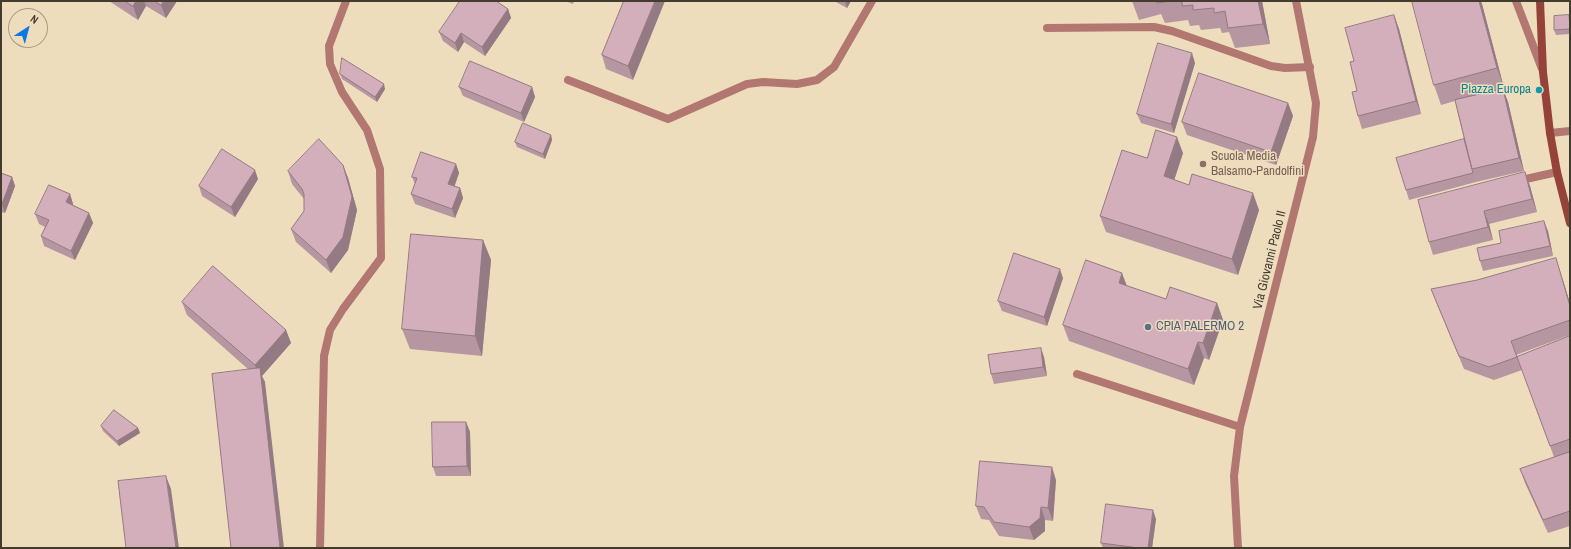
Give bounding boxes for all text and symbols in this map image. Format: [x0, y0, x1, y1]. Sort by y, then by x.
north arrow [8, 8, 48, 48]
text: N [28, 12, 41, 27]
place label: Piazza Europa [1461, 82, 1531, 98]
marker: Piazza Europa [1534, 85, 1544, 95]
place label: Scuola Media Balsamo-Pandolfini [1211, 149, 1304, 180]
marker: Scuola Media Balsamo-Pandolfini [1198, 159, 1208, 169]
street label: Via Giovanni Paolo II [1250, 209, 1290, 311]
place label: CPIA PALERMO 2 [1156, 319, 1244, 335]
marker: CPIA PALERMO 2 [1143, 322, 1153, 332]

